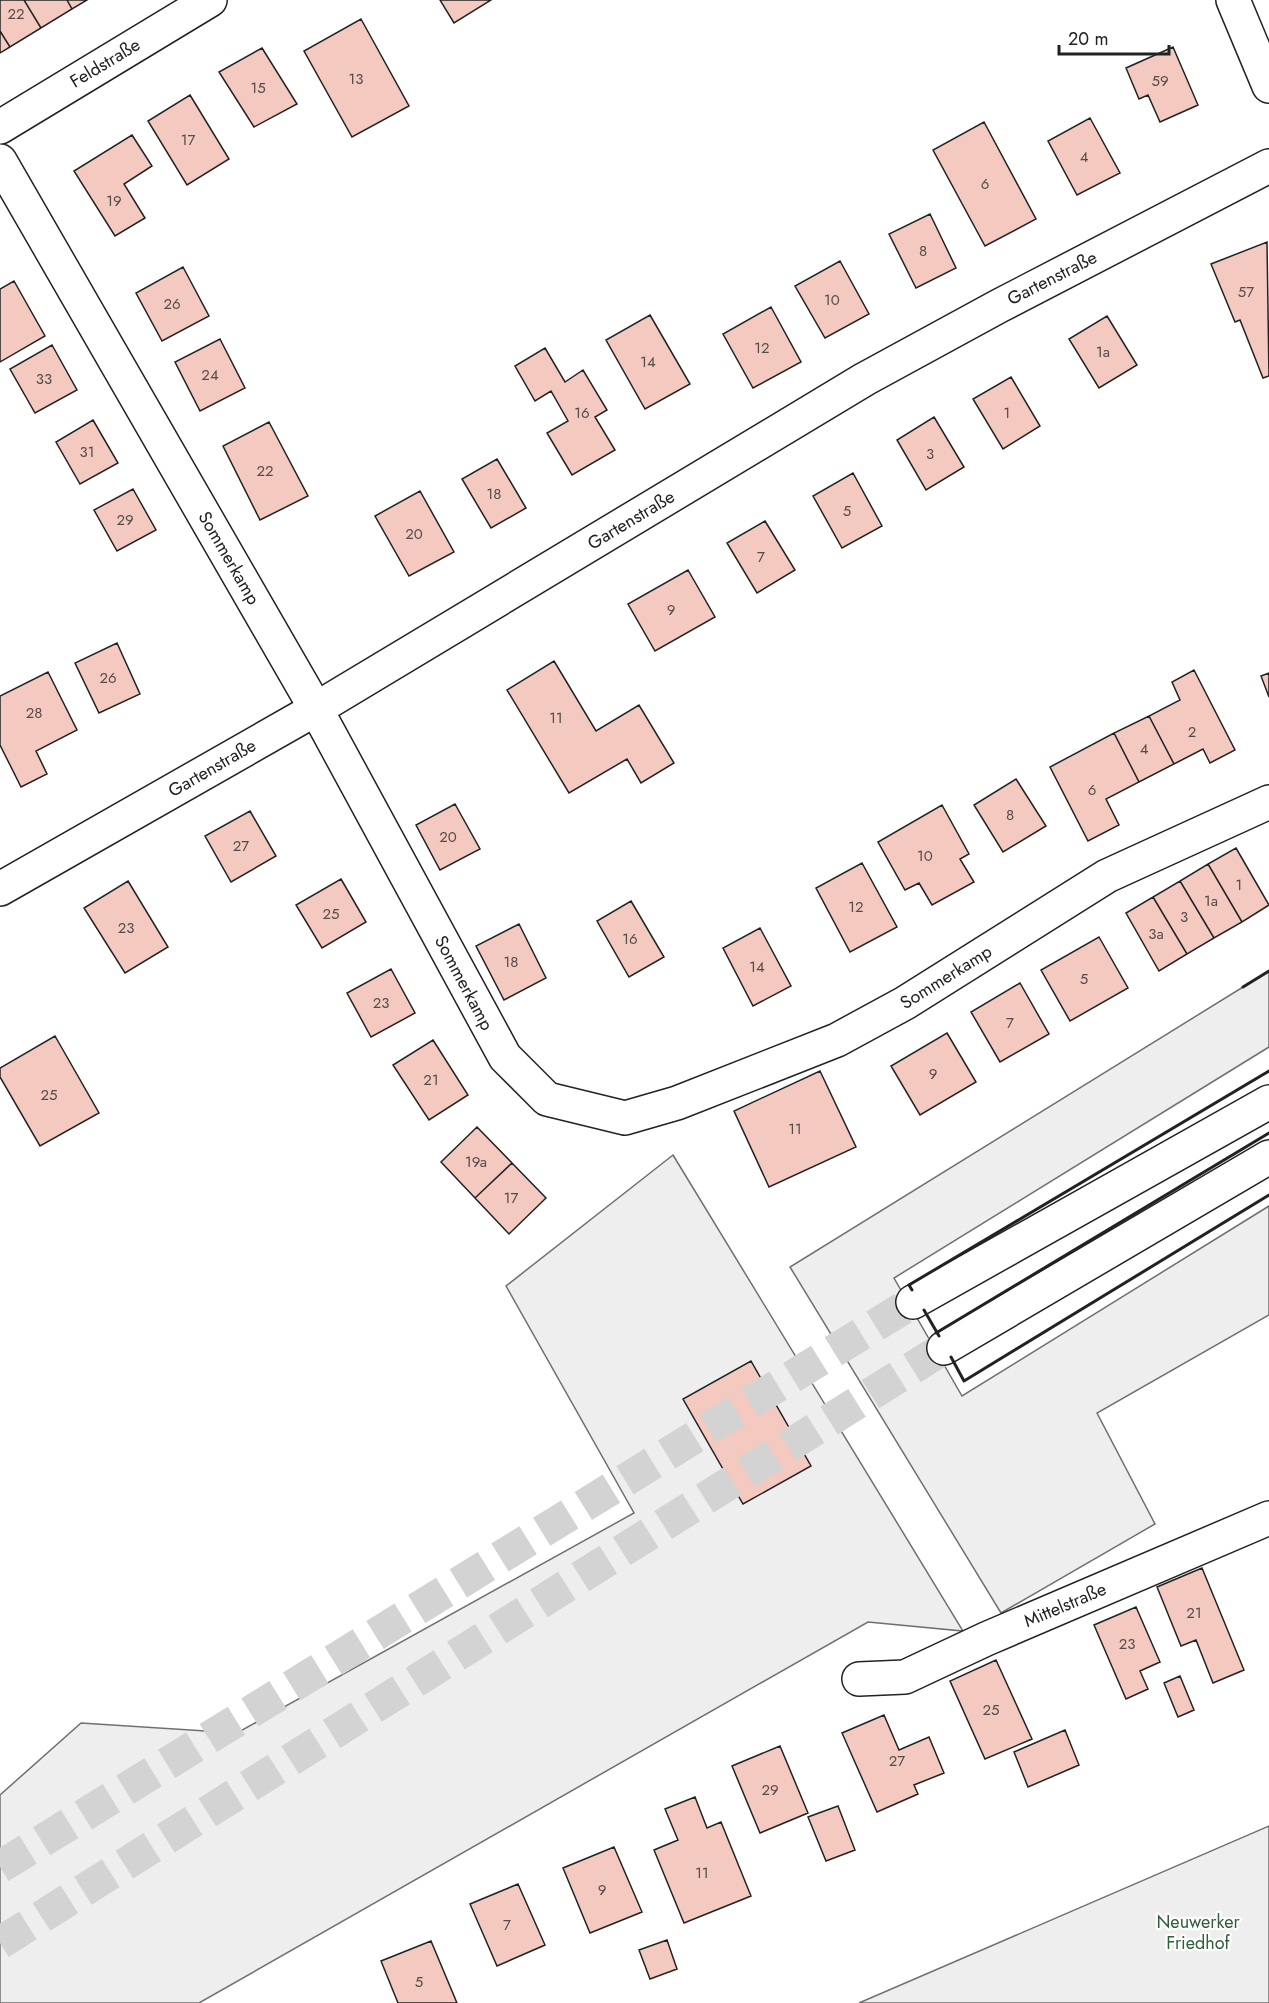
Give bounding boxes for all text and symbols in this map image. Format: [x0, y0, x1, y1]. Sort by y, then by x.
house number: 22 [7, 3, 25, 25]
scale bar [1059, 18, 1168, 56]
text: 20 m [1068, 26, 1108, 52]
street label: Feldstraße [65, 32, 145, 94]
house number: 13 [349, 68, 363, 90]
house number: 59 [1151, 70, 1169, 92]
house number: 15 [250, 77, 266, 99]
house number: 17 [181, 129, 195, 151]
house number: 4 [1080, 146, 1089, 168]
house number: 6 [981, 173, 989, 195]
house number: 19 [106, 190, 122, 212]
house number: 8 [919, 240, 927, 262]
street label: Gartenstraße [1003, 244, 1101, 312]
house number: 57 [1238, 281, 1254, 303]
house number: 10 [824, 289, 840, 311]
house number: 26 [163, 293, 181, 315]
house number: 12 [754, 337, 770, 359]
house number: 1a [1096, 341, 1110, 363]
house number: 14 [640, 351, 656, 373]
house number: 24 [201, 364, 219, 386]
house number: 33 [36, 368, 52, 390]
house number: 16 [574, 402, 590, 424]
house number: 1 [1004, 402, 1010, 424]
house number: 31 [80, 441, 94, 463]
house number: 3 [926, 443, 934, 465]
house number: 22 [256, 460, 274, 482]
house number: 18 [487, 483, 501, 505]
street label: Gartenstraße [582, 484, 680, 556]
house number: 5 [843, 500, 851, 522]
street label: Sommerkamp [192, 506, 266, 610]
house number: 29 [116, 509, 134, 531]
house number: 20 [405, 523, 423, 545]
house number: 7 [757, 546, 765, 568]
house number: 9 [667, 599, 675, 621]
house number: 26 [99, 667, 117, 689]
house number: 28 [26, 702, 42, 724]
house number: 11 [549, 707, 563, 729]
house number: 2 [1188, 721, 1196, 743]
street label: Gartenstraße [163, 732, 261, 804]
house number: 4 [1140, 738, 1149, 760]
house number: 6 [1088, 779, 1096, 801]
house number: 8 [1006, 804, 1014, 826]
house number: 20 [439, 826, 457, 848]
house number: 27 [233, 835, 249, 857]
house number: 10 [917, 845, 933, 867]
house number: 1 [1236, 874, 1242, 896]
house number: 1a [1204, 890, 1218, 912]
house number: 12 [848, 896, 864, 918]
house number: 25 [323, 903, 340, 925]
house number: 3 [1180, 906, 1188, 928]
house number: 23 [118, 917, 134, 939]
house number: 3a [1148, 923, 1164, 945]
house number: 16 [622, 928, 638, 950]
street label: Sommerkamp [428, 931, 500, 1035]
street label: Sommerkamp [895, 938, 997, 1016]
house number: 18 [504, 951, 518, 973]
house number: 14 [749, 956, 765, 978]
house number: 5 [1080, 968, 1088, 990]
house number: 23 [373, 992, 389, 1014]
house number: 7 [1006, 1012, 1014, 1034]
house number: 9 [929, 1063, 937, 1085]
house number: 21 [423, 1069, 439, 1091]
house number: 25 [41, 1084, 58, 1106]
house number: 11 [788, 1118, 802, 1140]
house number: 19a [465, 1151, 487, 1173]
house number: 17 [504, 1187, 518, 1209]
street label: Mittelstraße [1020, 1576, 1110, 1634]
house number: 21 [1186, 1602, 1202, 1624]
house number: 23 [1119, 1633, 1135, 1655]
house number: 25 [983, 1699, 1000, 1721]
house number: 27 [889, 1750, 905, 1772]
house number: 29 [761, 1779, 779, 1801]
house number: 11 [695, 1862, 709, 1884]
house number: 9 [598, 1879, 606, 1901]
park label: Neuwerker Friedhof [1156, 1909, 1240, 1956]
house number: 7 [503, 1914, 511, 1936]
house number: 5 [415, 1971, 423, 1993]

